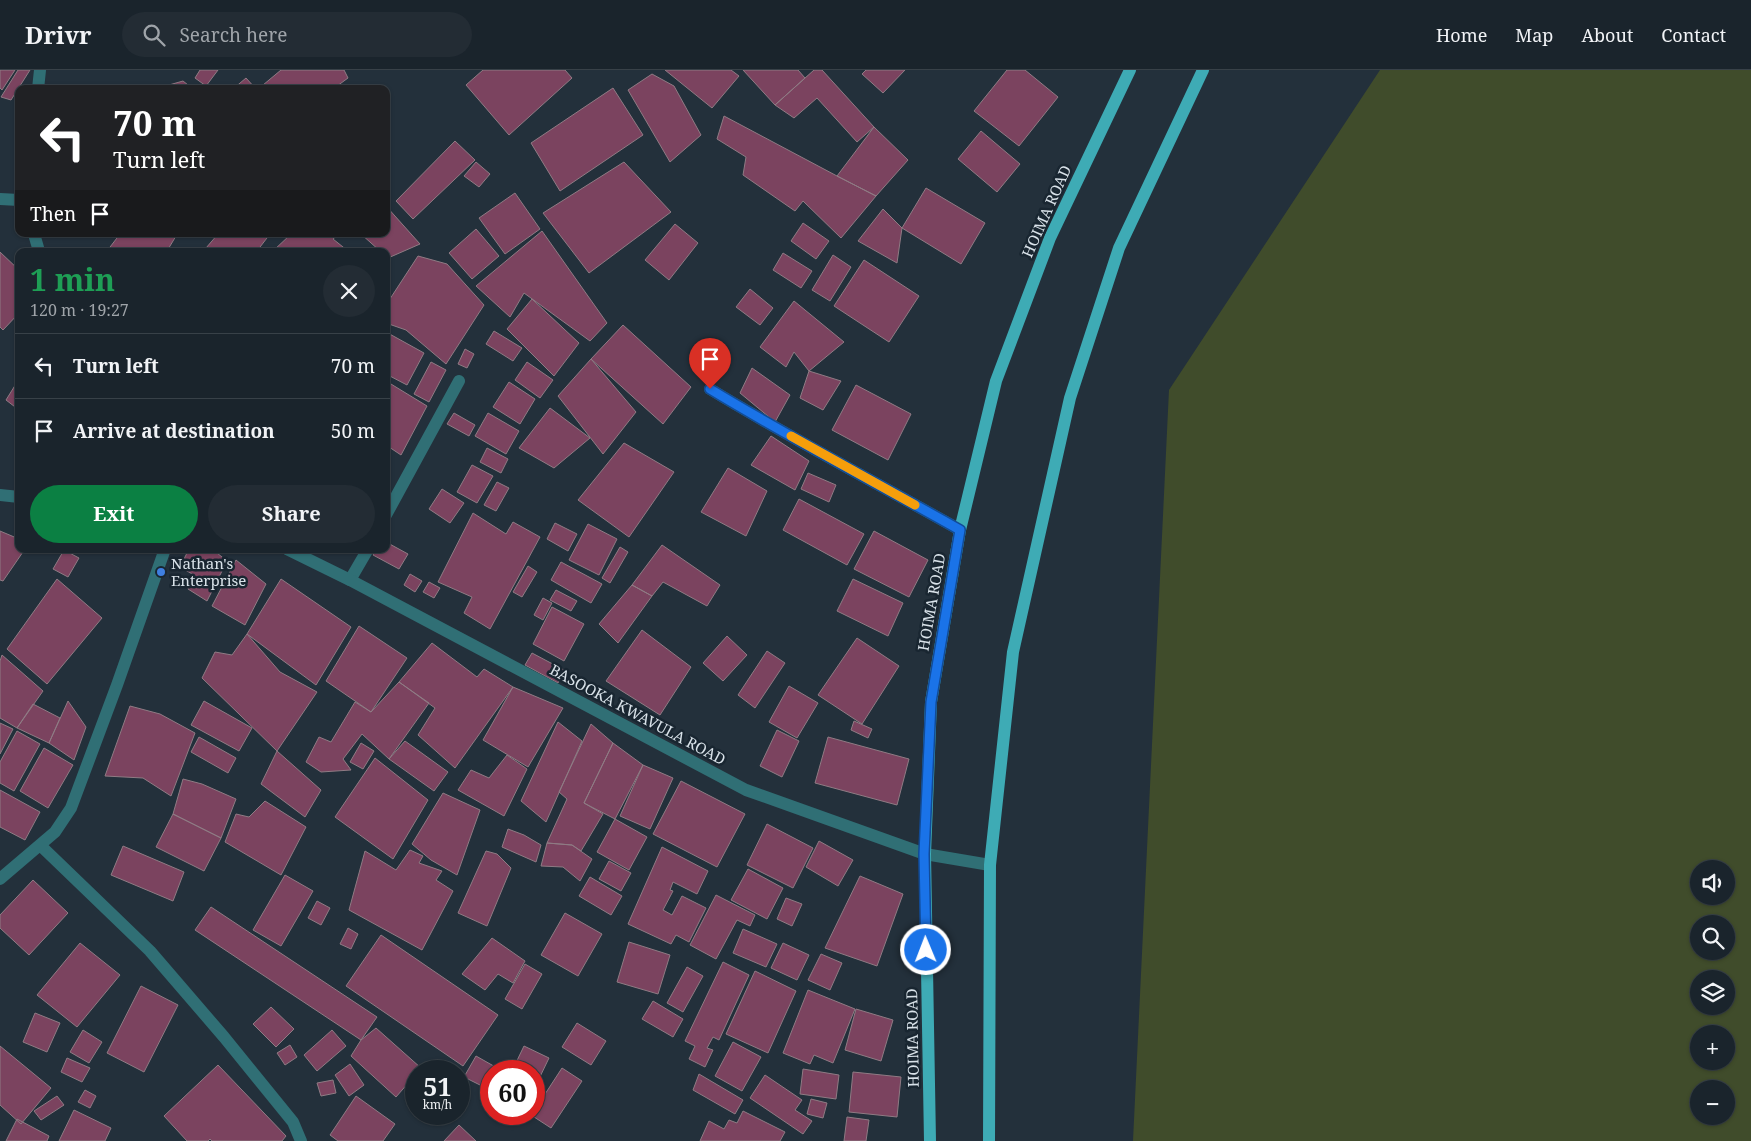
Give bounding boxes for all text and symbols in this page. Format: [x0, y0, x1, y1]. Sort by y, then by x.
search box [122, 12, 472, 57]
text: Drivr [25, 18, 92, 51]
icon: search [140, 21, 168, 49]
text: Search here [180, 22, 287, 48]
text: Home [1436, 23, 1487, 47]
text: Map [1515, 23, 1553, 47]
text: About [1581, 23, 1633, 47]
text: Contact [1661, 23, 1726, 47]
text: 70 m [113, 99, 196, 146]
icon: left [30, 105, 95, 170]
text: Turn left [113, 144, 205, 174]
street label: HOIMA ROAD [1017, 162, 1075, 260]
icon: arrive [86, 200, 114, 228]
text: Then [30, 201, 76, 227]
text: 1 min [30, 259, 115, 300]
button: close [323, 265, 375, 317]
text: 120 m · 19:27 [30, 299, 129, 321]
pin [689, 338, 731, 389]
icon: arrive [696, 345, 724, 373]
icon: left [30, 352, 58, 380]
text: Turn left [73, 353, 159, 379]
text: 70 m [331, 353, 375, 379]
icon: arrive [30, 417, 58, 445]
text: Arrive at destination [73, 418, 275, 444]
text: 50 m [331, 418, 375, 444]
button: Exit [30, 485, 198, 543]
button: Share [208, 485, 375, 543]
street label: HOIMA ROAD [913, 551, 949, 652]
place label: Nathan's Enterprise [171, 553, 246, 590]
marker: Nathan's Enterprise [155, 566, 167, 578]
street label: BASOOKA KWAVULA ROAD [547, 659, 730, 769]
map controls [1690, 860, 1735, 1125]
button: sound [1690, 860, 1735, 905]
button: search [1690, 915, 1735, 960]
position arrow [899, 923, 951, 975]
button: layers [1690, 970, 1735, 1015]
street label: HOIMA ROAD [901, 988, 923, 1088]
button: + [1690, 1025, 1735, 1070]
speed limit sign: 60 [480, 1060, 545, 1125]
text: 51 [423, 1069, 452, 1103]
button: − [1690, 1080, 1735, 1125]
text: km/h [423, 1096, 452, 1113]

